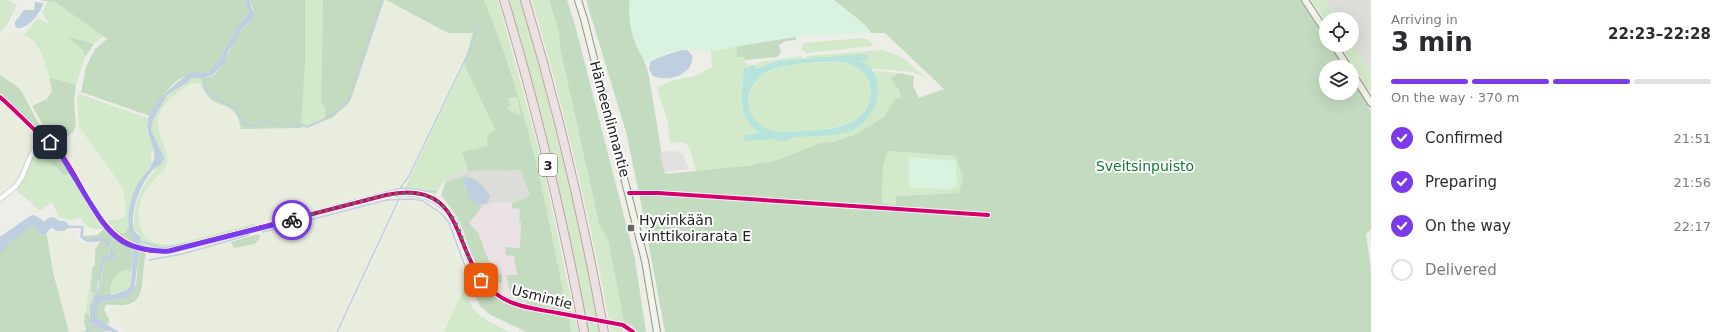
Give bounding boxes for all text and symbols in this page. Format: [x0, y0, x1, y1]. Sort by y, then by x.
map controls [1319, 12, 1359, 100]
button: locate [1319, 12, 1359, 52]
text: Arriving in [1391, 12, 1458, 27]
text: 22:23–22:28 [1608, 25, 1711, 43]
text: 3 min [1391, 27, 1473, 57]
street label: Hämeenlinnantie [587, 59, 633, 179]
button: layers [1319, 60, 1359, 100]
text: On the way · 370 m [1391, 90, 1519, 105]
pin [33, 125, 67, 159]
icon: check [1391, 127, 1413, 149]
text: Confirmed [1425, 129, 1503, 147]
icon: home [39, 131, 61, 153]
text: 21:51 [1674, 131, 1711, 146]
road number: 3 [539, 154, 557, 176]
park label: Sveitsinpuisto [1096, 158, 1194, 174]
icon: check [1391, 171, 1413, 193]
text: Preparing [1425, 173, 1497, 191]
text: 21:56 [1674, 175, 1711, 190]
courier [272, 200, 312, 240]
icon: bike [281, 209, 303, 231]
place label: Hyvinkään vinttikoirarata E [639, 212, 751, 244]
icon: check [1391, 215, 1413, 237]
text: On the way [1425, 217, 1511, 235]
text: 22:17 [1674, 219, 1711, 234]
marker: Hyvinkään vinttikoirarata E [626, 223, 636, 233]
text: Delivered [1425, 261, 1497, 279]
pin [464, 263, 498, 297]
icon: bag [470, 269, 492, 291]
street label: Usmintie [510, 282, 574, 312]

